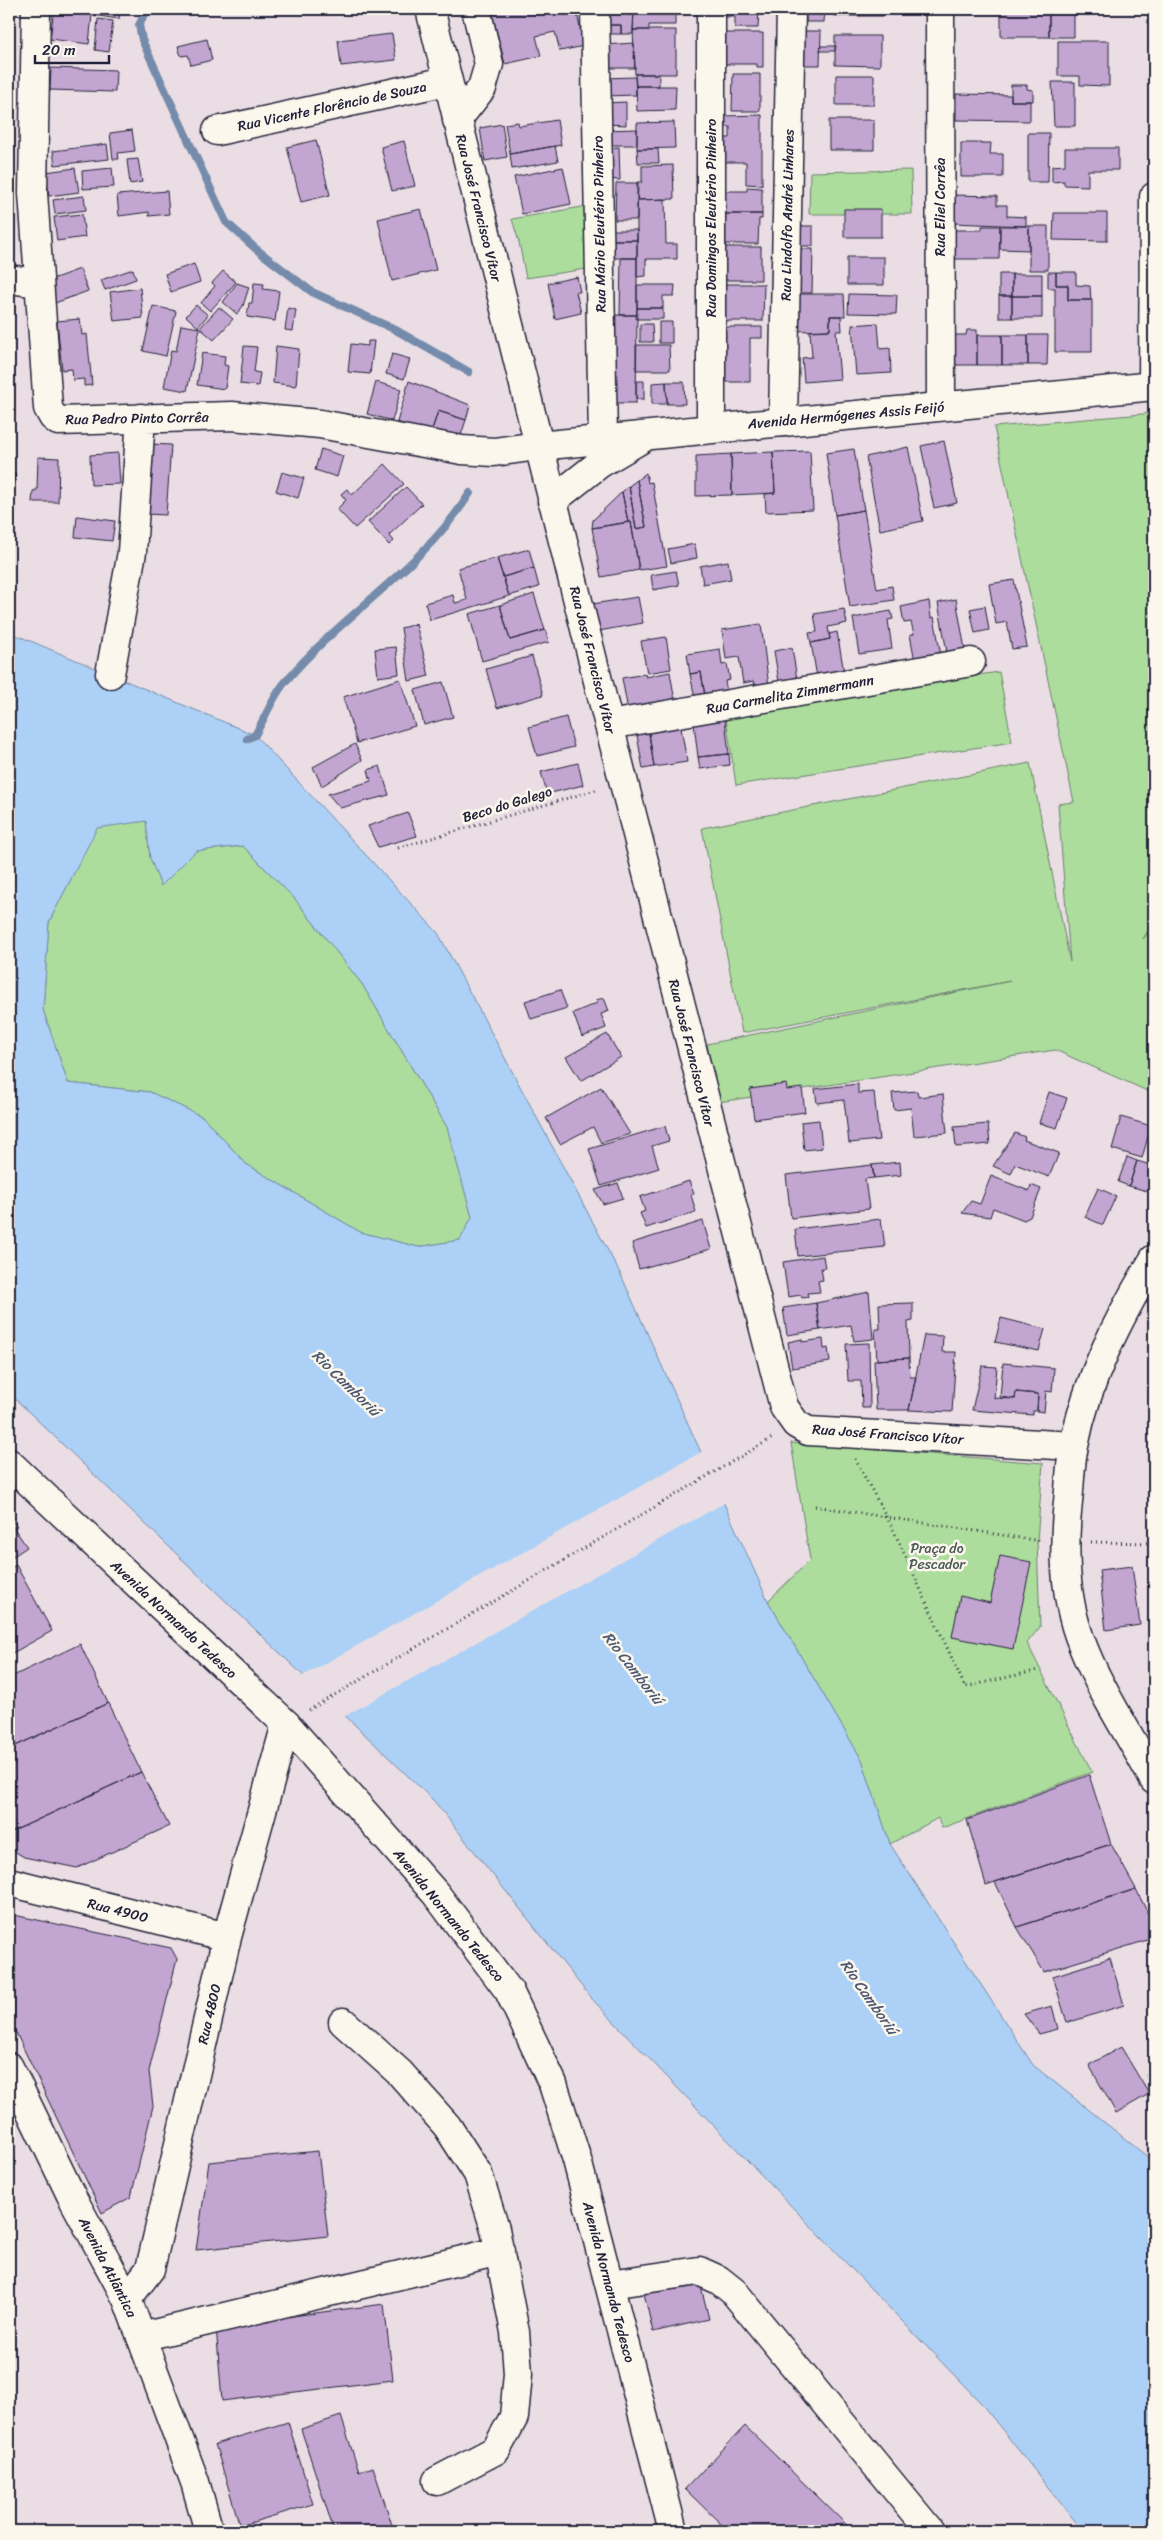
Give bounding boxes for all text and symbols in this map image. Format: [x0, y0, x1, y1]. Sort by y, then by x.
scale bar [35, 32, 109, 64]
text: 20 m [42, 37, 76, 63]
street label: Rua Vicente Florêncio de Souza [235, 74, 429, 139]
street label: Rua Domingos Eleutério Pinheiro [699, 119, 724, 317]
street label: Rua Lindolfo André Linhares [774, 128, 802, 301]
street label: Rua José Francisco Vítor [448, 132, 509, 286]
street label: Rua Mário Eleutério Pinheiro [585, 135, 614, 313]
street label: Rua Eliel Corrêa [928, 158, 953, 256]
street label: Avenida Hermógenes Assis Feijó [746, 394, 946, 437]
street label: Rua Pedro Pinto Corrêa [65, 405, 210, 432]
street label: Rua José Francisco Vítor [562, 584, 623, 738]
street label: Rua Carmelita Zimmermann [704, 667, 876, 722]
street label: Beco do Galego [459, 779, 555, 830]
street label: Rua José Francisco Vítor [661, 977, 722, 1131]
water label: Rio Camboriú [306, 1343, 388, 1425]
street label: Rua José Francisco Vítor [812, 1417, 966, 1452]
park label: Praça do Pescador [909, 1536, 966, 1577]
street label: Avenida Normando Tedesco [104, 1553, 243, 1685]
water label: Rio Camboriú [596, 1626, 672, 1713]
street label: Avenida Normando Tedesco [386, 1842, 511, 1988]
street label: Rua 4900 [85, 1891, 151, 1930]
water label: Rio Camboriú [833, 1954, 906, 2043]
street label: Rua 4800 [190, 1981, 229, 2047]
street label: Avenida Normando Tedesco [575, 2198, 642, 2366]
street label: Avenida Atlântica [71, 2212, 144, 2323]

